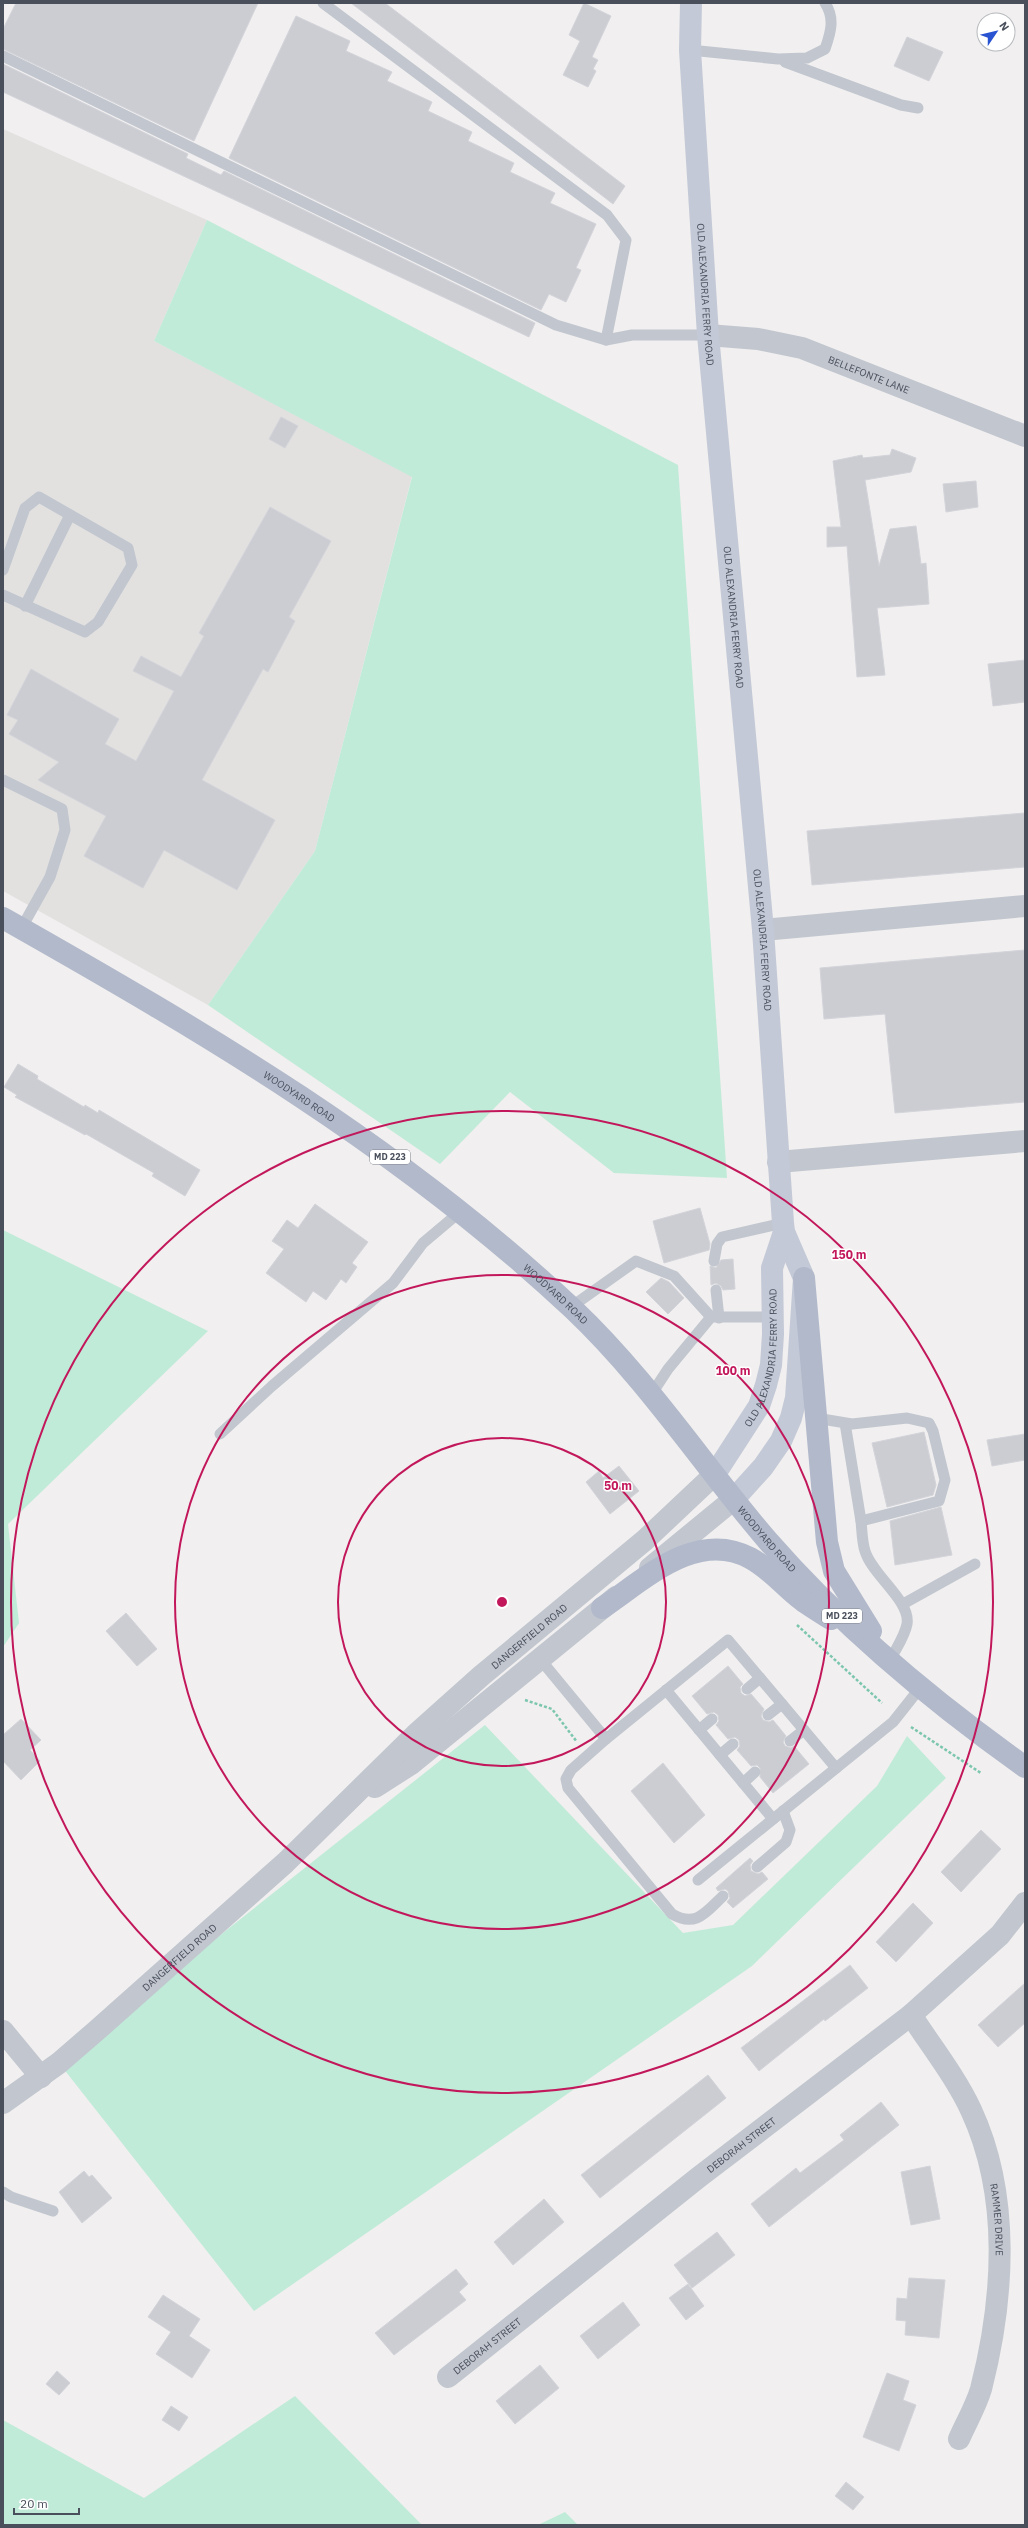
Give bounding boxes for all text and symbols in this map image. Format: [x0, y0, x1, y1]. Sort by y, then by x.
north arrow [976, 12, 1016, 52]
text: N [996, 19, 1012, 34]
street label: OLD ALEXANDRIA FERRY ROAD [694, 223, 717, 367]
street label: BELLEFONTE LANE [826, 353, 911, 397]
street label: OLD ALEXANDRIA FERRY ROAD [721, 546, 747, 689]
street label: OLD ALEXANDRIA FERRY ROAD [750, 868, 775, 1012]
street label: WOODYARD ROAD [261, 1068, 338, 1125]
road number: MD 223 [370, 1150, 410, 1164]
text: 150 m [831, 1247, 867, 1262]
street label: WOODYARD ROAD [520, 1261, 591, 1327]
street label: OLD ALEXANDRIA FERRY ROAD [741, 1288, 780, 1429]
text: 100 m [715, 1363, 751, 1378]
text: 50 m [604, 1478, 632, 1493]
street label: WOODYARD ROAD [735, 1503, 799, 1575]
centre of rings [495, 1595, 509, 1609]
street label: DANGERFIELD ROAD [489, 1601, 570, 1672]
road number: MD 223 [822, 1609, 862, 1623]
street label: DANGERFIELD ROAD [140, 1921, 220, 1994]
street label: DEBORAH STREET [704, 2114, 779, 2176]
street label: RAMMER DRIVE [987, 2182, 1006, 2256]
street label: DEBORAH STREET [451, 2315, 524, 2377]
scale bar [14, 2490, 79, 2516]
text: 20 m [20, 2496, 48, 2511]

